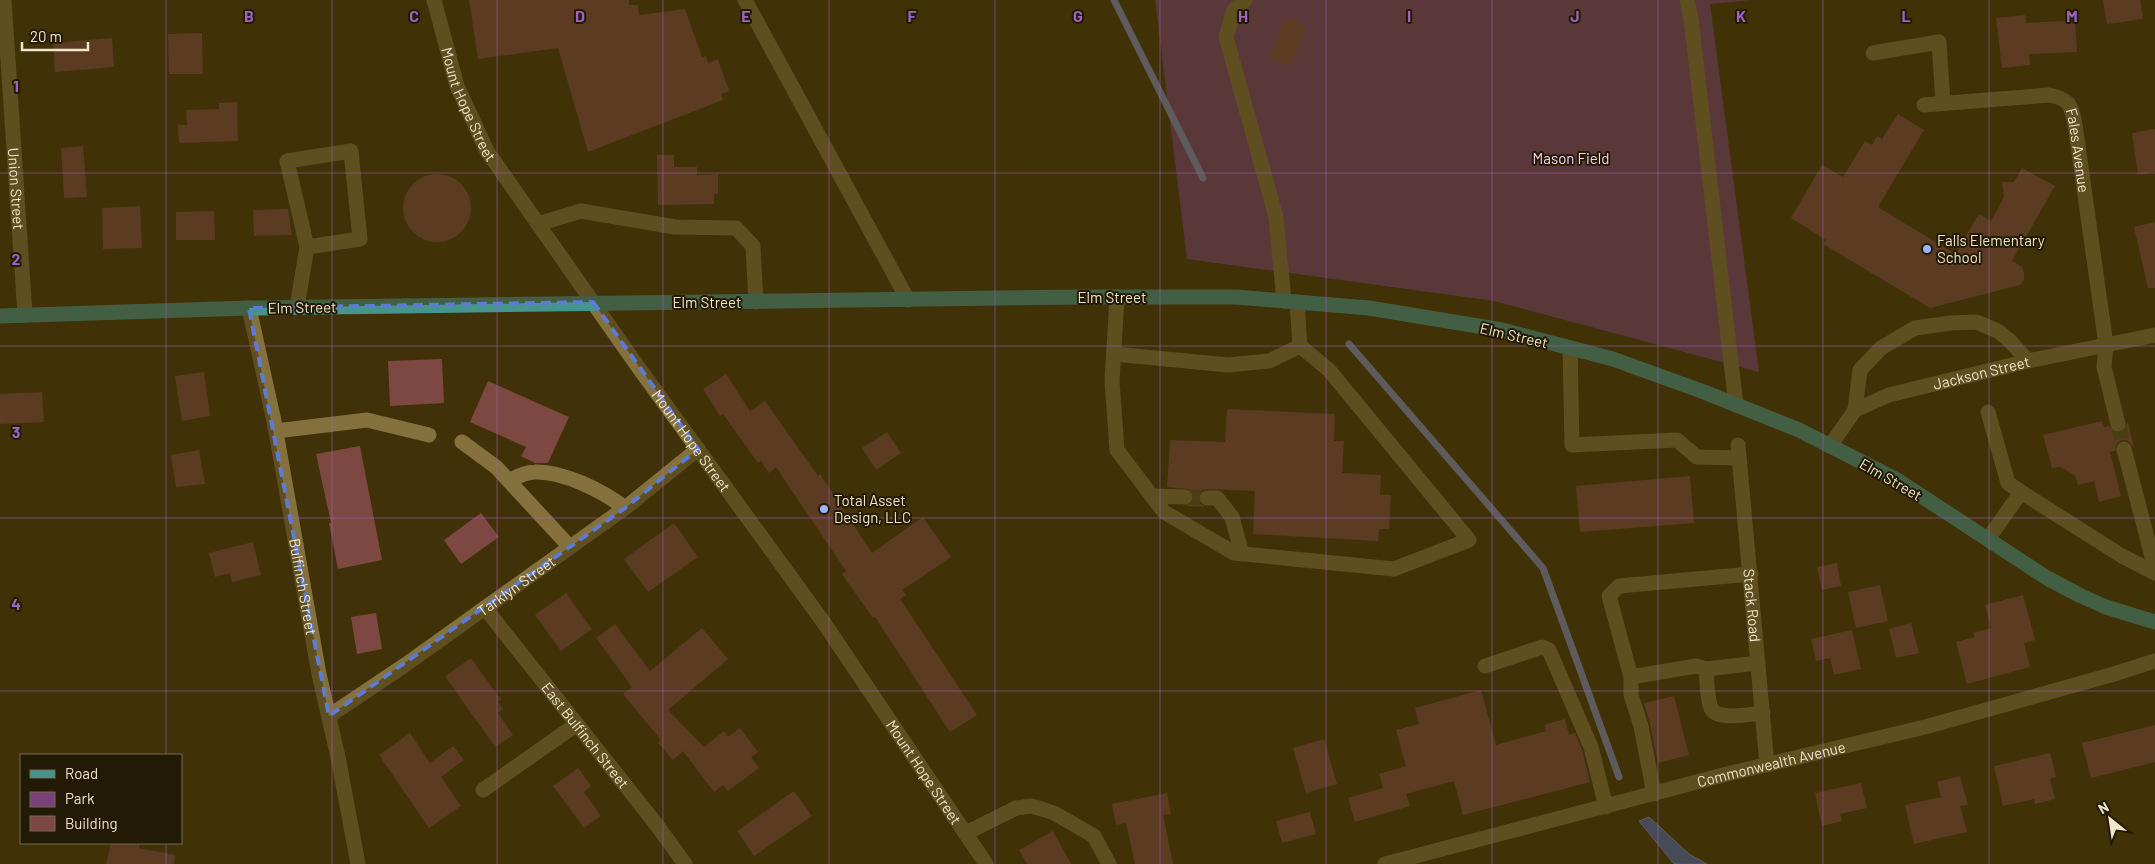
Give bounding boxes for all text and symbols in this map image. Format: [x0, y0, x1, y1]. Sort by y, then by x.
text: B [244, 6, 254, 25]
text: C [409, 6, 419, 25]
text: D [575, 6, 585, 25]
text: E [741, 6, 751, 25]
text: F [908, 6, 917, 25]
text: G [1073, 6, 1083, 25]
text: H [1238, 6, 1248, 25]
text: I [1407, 6, 1411, 25]
text: J [1570, 6, 1580, 25]
text: K [1736, 6, 1746, 25]
text: L [1901, 6, 1911, 25]
text: M [2066, 6, 2078, 25]
scale bar [22, 20, 89, 52]
text: 20 m [30, 27, 62, 45]
street label: Mount Hope Street [438, 45, 500, 165]
text: 1 [13, 76, 19, 95]
street label: Fales Avenue [2063, 106, 2093, 194]
street label: Union Street [5, 147, 28, 230]
park label: Mason Field [1533, 149, 1609, 167]
place label: Falls Elementary School [1937, 231, 2045, 266]
marker: Falls Elementary School [1921, 243, 1933, 255]
text: 2 [12, 249, 21, 268]
street label: Elm Street [1078, 288, 1146, 306]
street label: Elm Street [673, 293, 741, 311]
street label: Elm Street [267, 297, 337, 317]
street label: Elm Street [1478, 318, 1550, 352]
street label: Jackson Street [1931, 352, 2032, 393]
street label: Mount Hope Street [648, 386, 735, 495]
text: 3 [12, 422, 20, 441]
street label: Elm Street [1857, 454, 1925, 504]
place label: Total Asset Design, LLC [834, 491, 911, 526]
marker: Total Asset Design, LLC [818, 503, 830, 515]
street label: Bulfinch Street [286, 537, 321, 636]
street label: Tarklyn Street [474, 552, 559, 620]
street label: Stack Road [1740, 568, 1765, 643]
text: 4 [11, 594, 21, 613]
street label: East Bulfinch Street [538, 678, 633, 792]
street label: Mount Hope Street [883, 716, 966, 827]
street label: Commonwealth Avenue [1695, 737, 1847, 791]
legend [20, 754, 182, 844]
text: Road [65, 764, 98, 782]
text: Park [65, 789, 95, 807]
north arrow [2085, 794, 2135, 844]
text: N [2095, 798, 2112, 817]
text: Building [65, 814, 118, 832]

